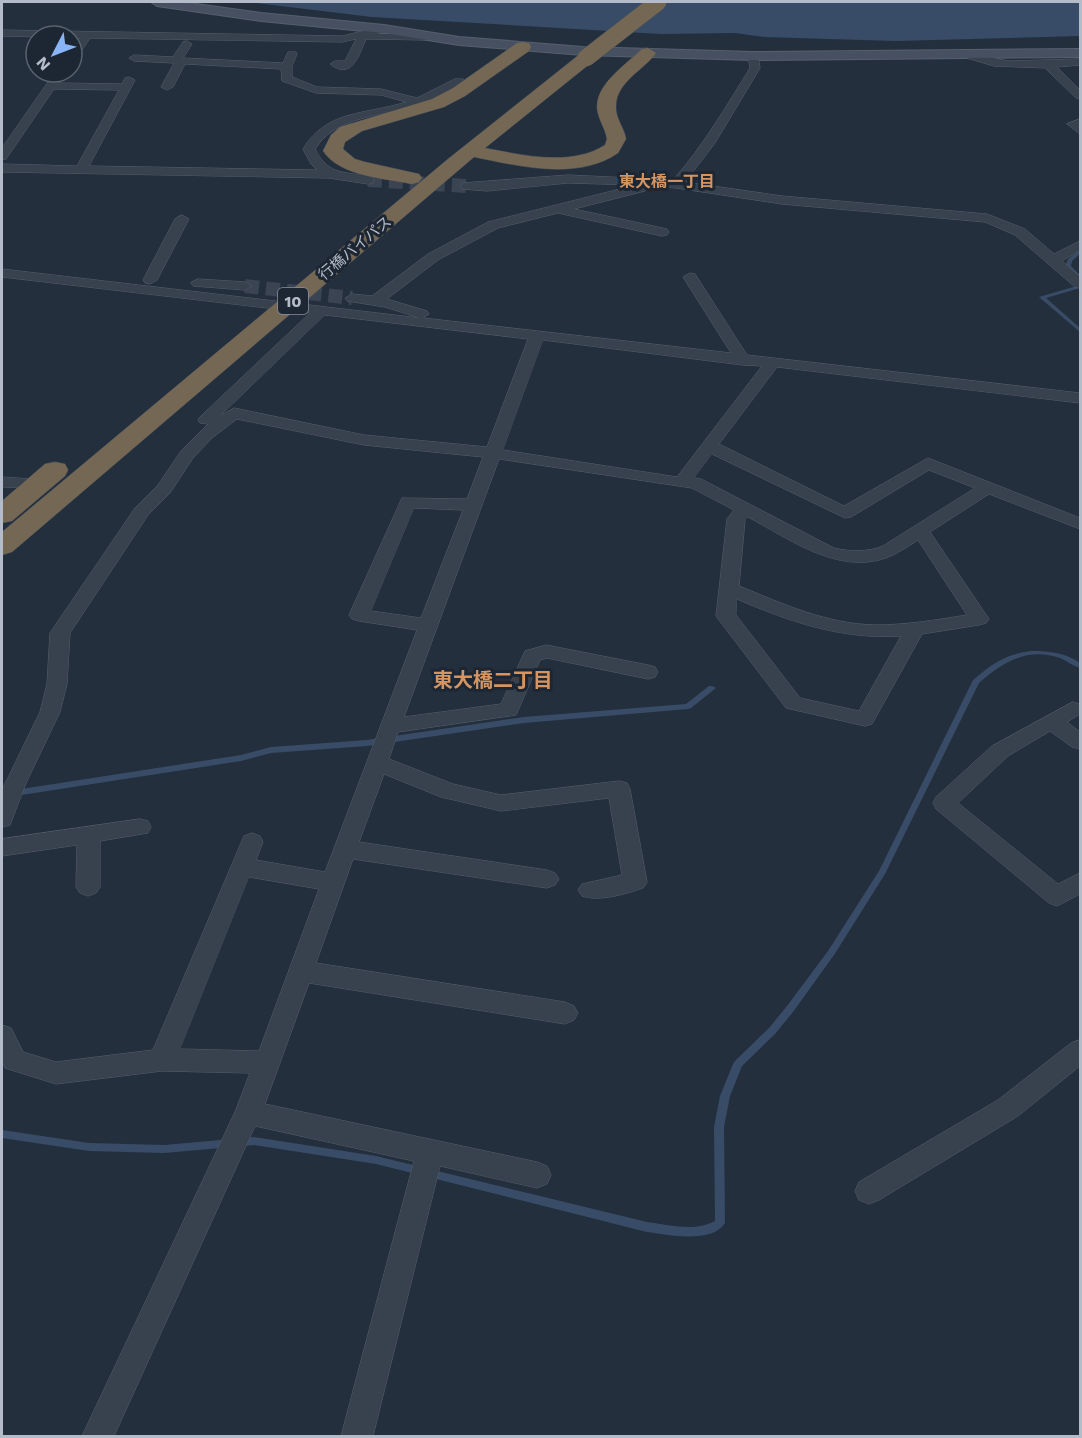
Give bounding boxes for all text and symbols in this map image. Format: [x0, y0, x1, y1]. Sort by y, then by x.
north arrow [24, 24, 84, 84]
text: N [32, 53, 54, 74]
district label: 東大橋一丁目 [619, 172, 715, 191]
street label: 行橋バイパス [315, 212, 395, 284]
road number: 10 [278, 288, 308, 314]
district label: 東大橋二丁目 [433, 668, 553, 692]

